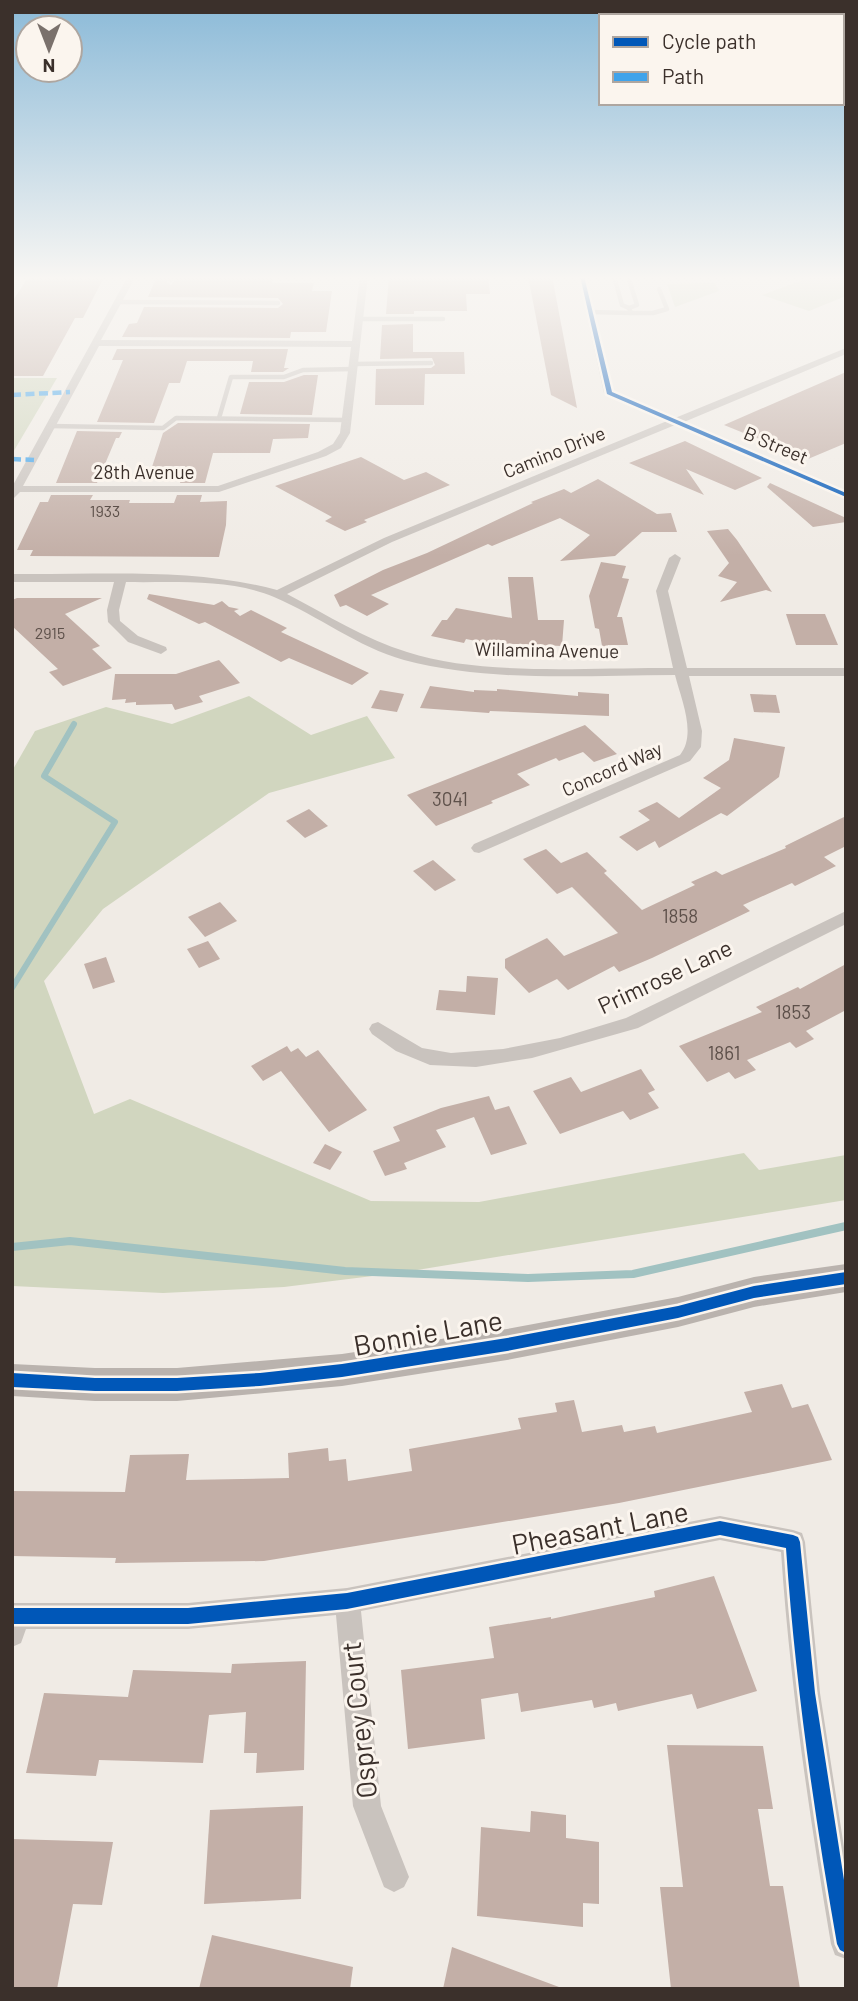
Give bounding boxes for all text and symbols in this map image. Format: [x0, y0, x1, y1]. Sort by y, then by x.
north arrow [14, 14, 84, 84]
legend [599, 14, 844, 105]
text: Cycle path [662, 28, 756, 53]
text: N [43, 55, 55, 78]
text: Path [662, 63, 704, 88]
street label: Camino Drive [499, 421, 608, 482]
street label: B Street [741, 421, 812, 468]
street label: 28th Avenue [93, 460, 195, 483]
house number: 1933 [90, 501, 120, 520]
house number: 2915 [35, 623, 65, 642]
street label: Willamina Avenue [474, 637, 620, 662]
street label: Concord Way [558, 736, 666, 801]
house number: 3041 [432, 787, 468, 810]
house number: 1858 [662, 904, 698, 927]
street label: Primrose Lane [593, 933, 736, 1019]
house number: 1853 [775, 1000, 811, 1023]
house number: 1861 [708, 1041, 740, 1064]
street label: Bonnie Lane [351, 1302, 505, 1362]
street label: Pheasant Lane [509, 1493, 691, 1561]
street label: Osprey Court [333, 1640, 383, 1800]

